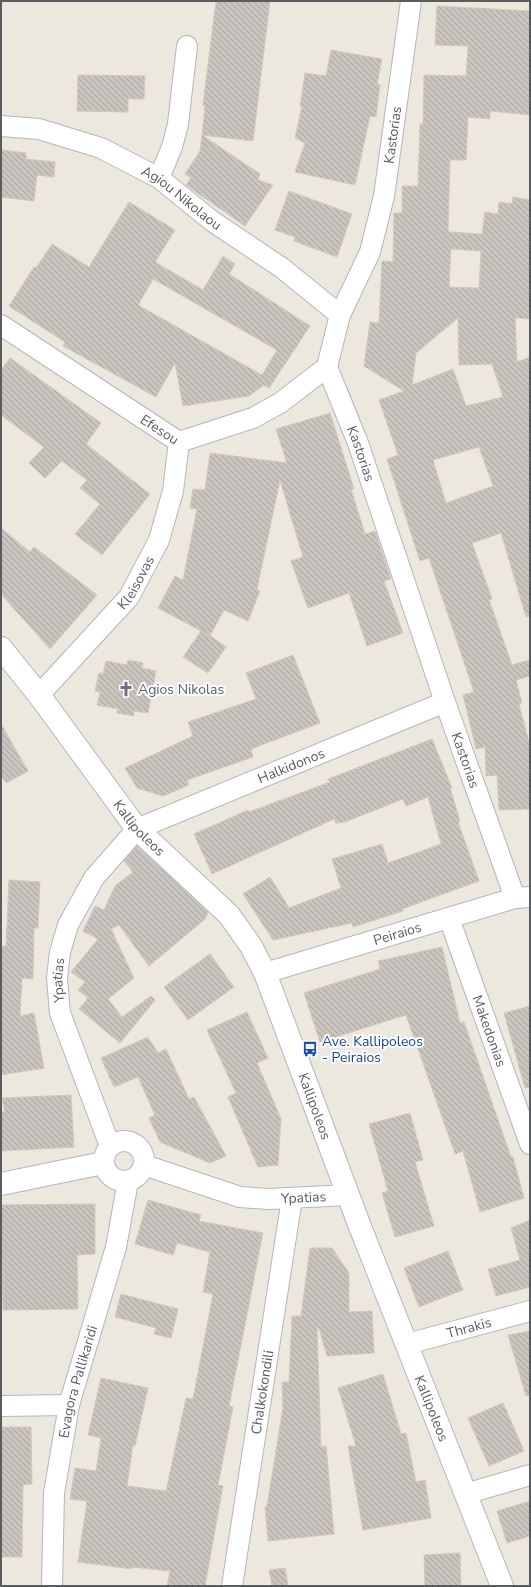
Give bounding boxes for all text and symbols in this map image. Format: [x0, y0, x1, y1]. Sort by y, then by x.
street label: Kastorias [380, 105, 406, 165]
street label: Agiou Nikolaou [138, 161, 225, 234]
street label: Efesou [137, 410, 183, 449]
street label: Kastorias [342, 423, 380, 484]
street label: Kleisovas [113, 552, 159, 613]
church icon: Agios Nikolas [117, 680, 135, 698]
place label: Agios Nikolas [138, 680, 224, 699]
street label: Kastorias [447, 730, 485, 791]
street label: Halkidonos [255, 743, 328, 788]
street label: Kallipoleos [109, 796, 170, 860]
street label: Peiraios [371, 917, 424, 950]
street label: Ypatias [47, 956, 69, 1005]
street label: Makedonias [468, 992, 511, 1070]
place label: Ave. Kallipoleos - Peiraios [322, 1032, 423, 1067]
bus stop icon: Ave. Kallipoleos - Peiraios [301, 1040, 319, 1058]
street label: Kallipoleos [294, 1070, 336, 1142]
street label: Ypatias [280, 1187, 327, 1208]
street label: Thrakis [444, 1312, 494, 1343]
street label: Evagora Pallikaridi [54, 1323, 102, 1439]
street label: Chalkokondili [246, 1349, 278, 1436]
street label: Kallipoleos [410, 1372, 454, 1444]

